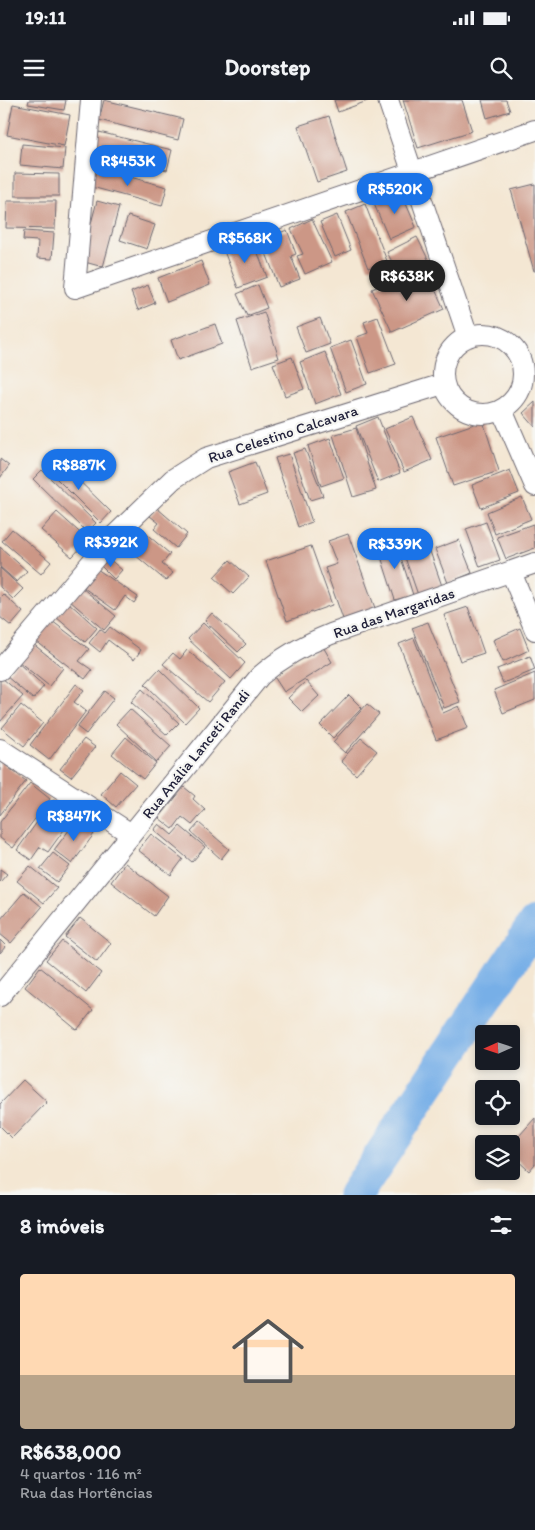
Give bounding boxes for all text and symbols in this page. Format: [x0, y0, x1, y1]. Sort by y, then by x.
text: 19:11 [25, 6, 66, 29]
icon: menu [20, 54, 48, 82]
text: Doorstep [224, 54, 311, 81]
icon: search [487, 54, 515, 82]
pin: R$453K [87, 144, 169, 187]
text: R$453K [101, 151, 155, 170]
pin: R$520K [354, 172, 436, 215]
text: R$520K [368, 179, 422, 198]
pin: R$568K [204, 221, 286, 264]
text: R$568K [218, 228, 272, 247]
pin: R$638K [366, 260, 448, 302]
text: R$638K [380, 266, 434, 285]
street label: Rua Celestino Calcavara [206, 401, 360, 467]
pin: R$887K [38, 448, 120, 491]
text: R$887K [52, 455, 106, 474]
pin: R$392K [70, 526, 152, 568]
pin: R$339K [354, 528, 436, 570]
text: R$392K [84, 532, 138, 551]
text: R$339K [368, 534, 422, 553]
street label: Rua das Margaridas [331, 584, 457, 642]
street label: Rua Anália Lanceti Randi [138, 686, 254, 822]
pin: R$847K [33, 800, 115, 842]
text: R$847K [47, 806, 101, 825]
north arrow [475, 1025, 520, 1070]
map controls [475, 1025, 520, 1180]
button: locate [475, 1080, 520, 1125]
button: layers [475, 1135, 520, 1180]
icon: filters [487, 1211, 515, 1239]
text: 8 imóveis [20, 1213, 105, 1238]
icon: home [223, 1306, 313, 1396]
text: R$638,000 [20, 1439, 121, 1464]
text: 4 quartos · 116 m² [20, 1464, 142, 1483]
text: Rua das Hortências [20, 1483, 153, 1502]

